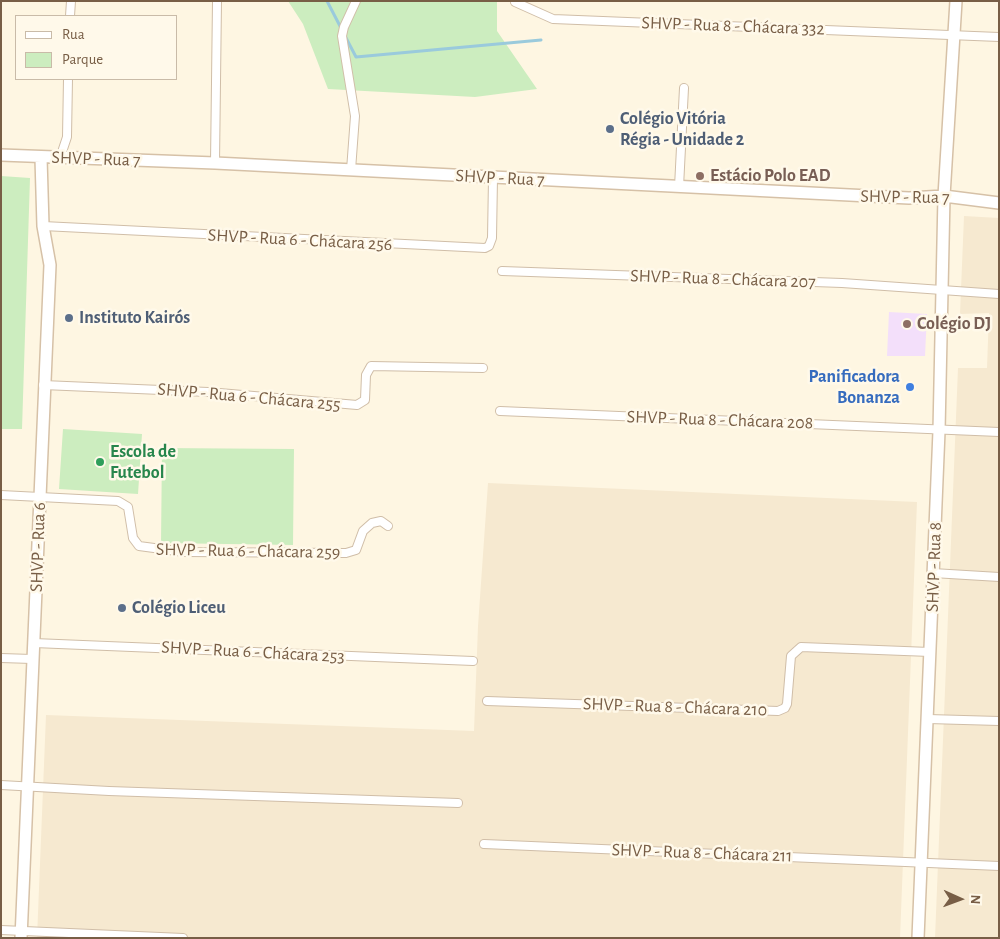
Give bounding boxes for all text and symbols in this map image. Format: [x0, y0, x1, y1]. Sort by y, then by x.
street label: SHVP - Rua 8 - Chácara 332 [641, 12, 825, 40]
legend [15, 15, 178, 80]
text: Rua [62, 27, 85, 42]
text: Parque [62, 52, 103, 67]
place label: Colégio Vitória Régia - Unidade 2 [620, 108, 744, 150]
marker: Colégio Vitória Régia - Unidade 2 [604, 123, 616, 135]
street label: SHVP - Rua 7 [51, 147, 141, 171]
street label: SHVP - Rua 7 [455, 165, 545, 191]
place label: Estácio Polo EAD [710, 165, 830, 187]
marker: Estácio Polo EAD [694, 170, 706, 182]
street label: SHVP - Rua 7 [860, 185, 950, 209]
street label: SHVP - Rua 6 - Chácara 256 [207, 224, 393, 256]
street label: SHVP - Rua 8 - Chácara 207 [630, 265, 816, 293]
place label: Instituto Kairós [79, 307, 190, 329]
marker: Instituto Kairós [63, 312, 75, 324]
place label: Colégio DJ [917, 313, 991, 335]
marker: Colégio DJ [901, 318, 913, 330]
place label: Panificadora Bonanza [808, 366, 900, 408]
street label: SHVP - Rua 6 - Chácara 255 [157, 378, 341, 416]
marker: Panificadora Bonanza [904, 381, 916, 393]
street label: SHVP - Rua 8 - Chácara 208 [626, 406, 814, 434]
place label: Escola de Futebol [110, 441, 176, 484]
marker: Escola de Futebol [94, 456, 106, 468]
street label: SHVP - Rua 6 [26, 502, 50, 592]
street label: SHVP - Rua 8 [922, 522, 946, 612]
street label: SHVP - Rua 6 - Chácara 259 [156, 539, 340, 563]
place label: Colégio Liceu [132, 597, 226, 619]
marker: Colégio Liceu [116, 602, 128, 614]
street label: SHVP - Rua 6 - Chácara 253 [161, 636, 345, 668]
street label: SHVP - Rua 8 - Chácara 210 [583, 693, 767, 721]
street label: SHVP - Rua 8 - Chácara 211 [611, 839, 793, 867]
north arrow [935, 874, 985, 924]
text: N [968, 894, 982, 905]

